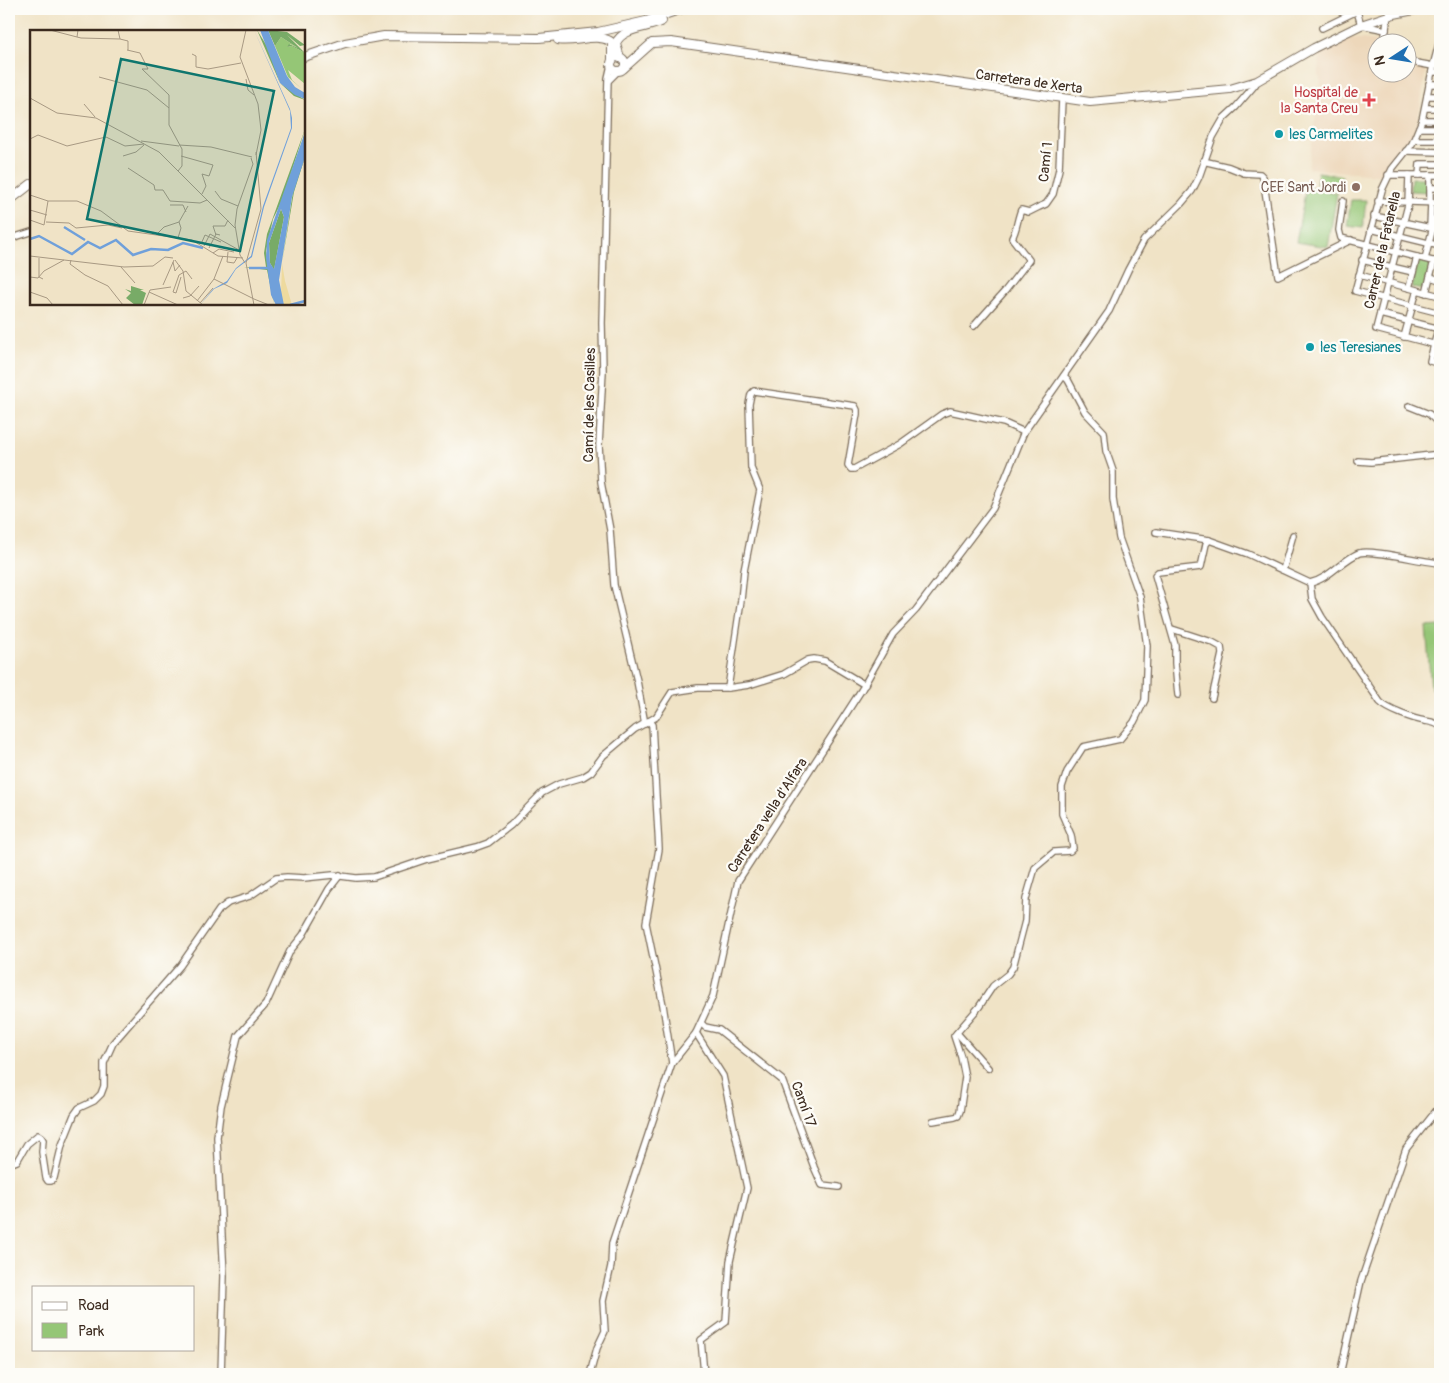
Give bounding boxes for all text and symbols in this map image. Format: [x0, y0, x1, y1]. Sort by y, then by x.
inset map [30, 30, 305, 305]
north arrow [1366, 32, 1416, 82]
text: N [1370, 54, 1389, 67]
street label: Carretera de Xerta [974, 66, 1083, 97]
place label: Hospital de la Santa Creu [1281, 84, 1358, 117]
marker: Hospital de la Santa Creu [1362, 93, 1376, 107]
place label: les Carmelites [1289, 126, 1373, 143]
marker: les Carmelites [1273, 128, 1285, 140]
street label: Camí 1 [1035, 141, 1056, 183]
place label: CEE Sant Jordi [1261, 179, 1347, 196]
marker: CEE Sant Jordi [1350, 181, 1362, 193]
street label: Carrer de la Fatarella [1361, 190, 1404, 311]
place label: les Teresianes [1320, 339, 1402, 356]
marker: les Teresianes [1304, 341, 1316, 353]
street label: Camí de les Casilles [580, 347, 599, 463]
street label: Carretera vella d'Alfara [724, 755, 811, 876]
street label: Camí 17 [787, 1079, 820, 1130]
legend [32, 1286, 195, 1350]
text: Road [78, 1296, 109, 1315]
text: Park [78, 1322, 105, 1341]

